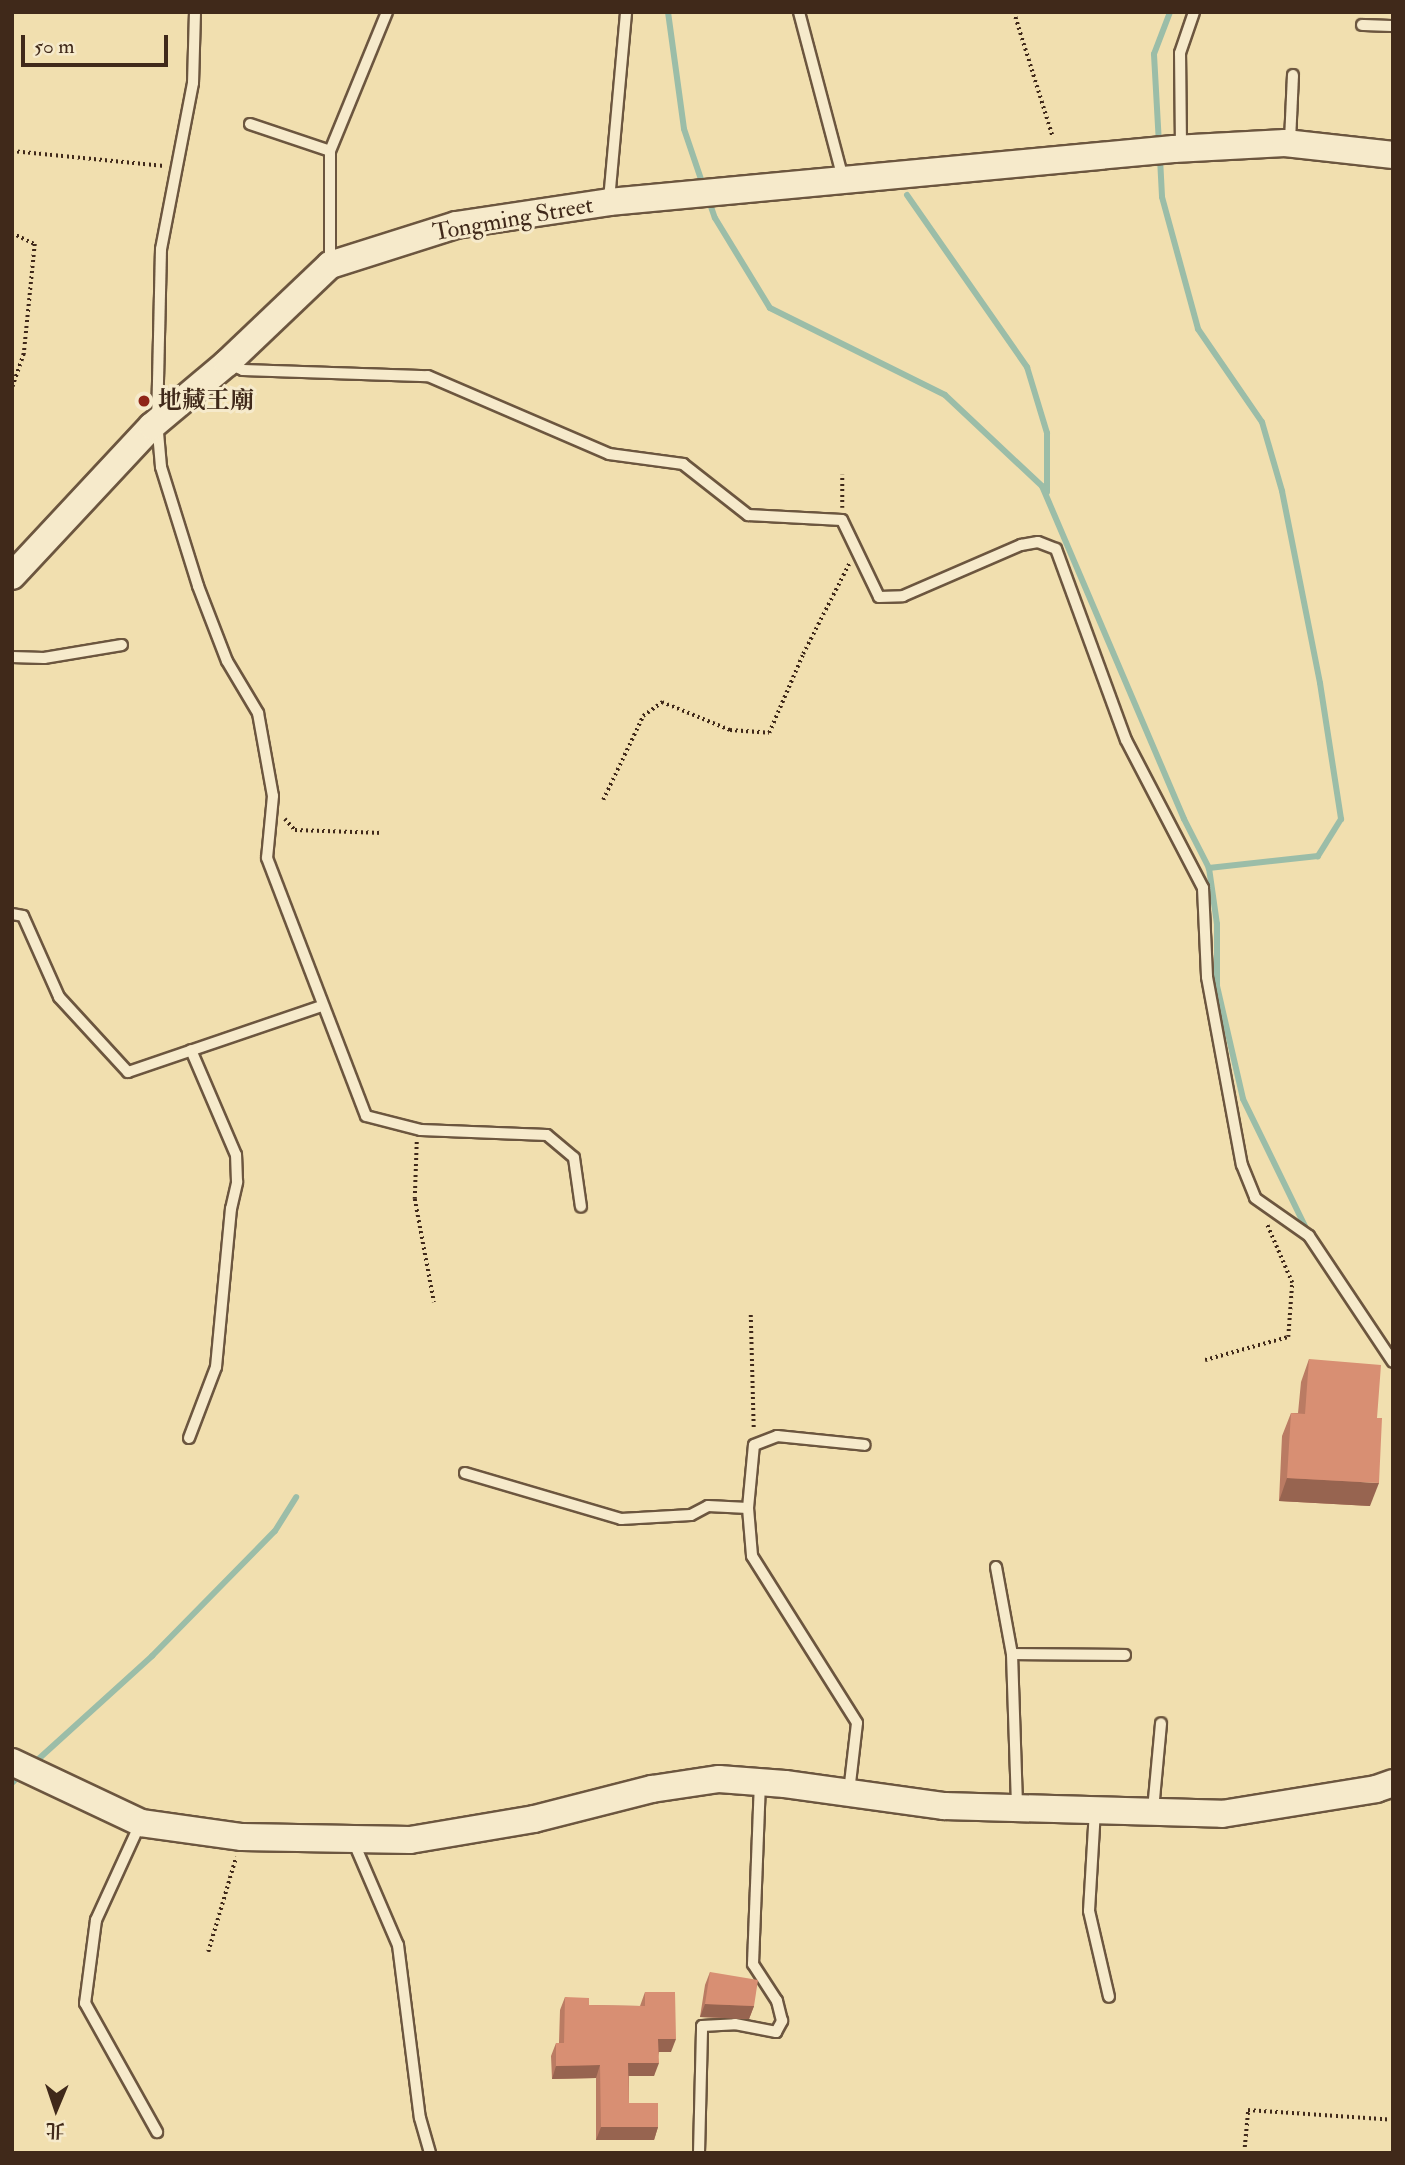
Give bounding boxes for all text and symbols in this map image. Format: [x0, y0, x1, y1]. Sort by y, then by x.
scale bar [24, 21, 172, 65]
text: 50 m [34, 33, 75, 60]
street label: Tongming Street [430, 191, 596, 247]
place label: 地藏王廟 [158, 387, 254, 415]
marker: 地藏王廟 [136, 393, 152, 409]
north arrow [21, 2074, 91, 2144]
text: 北 [45, 2118, 65, 2142]

